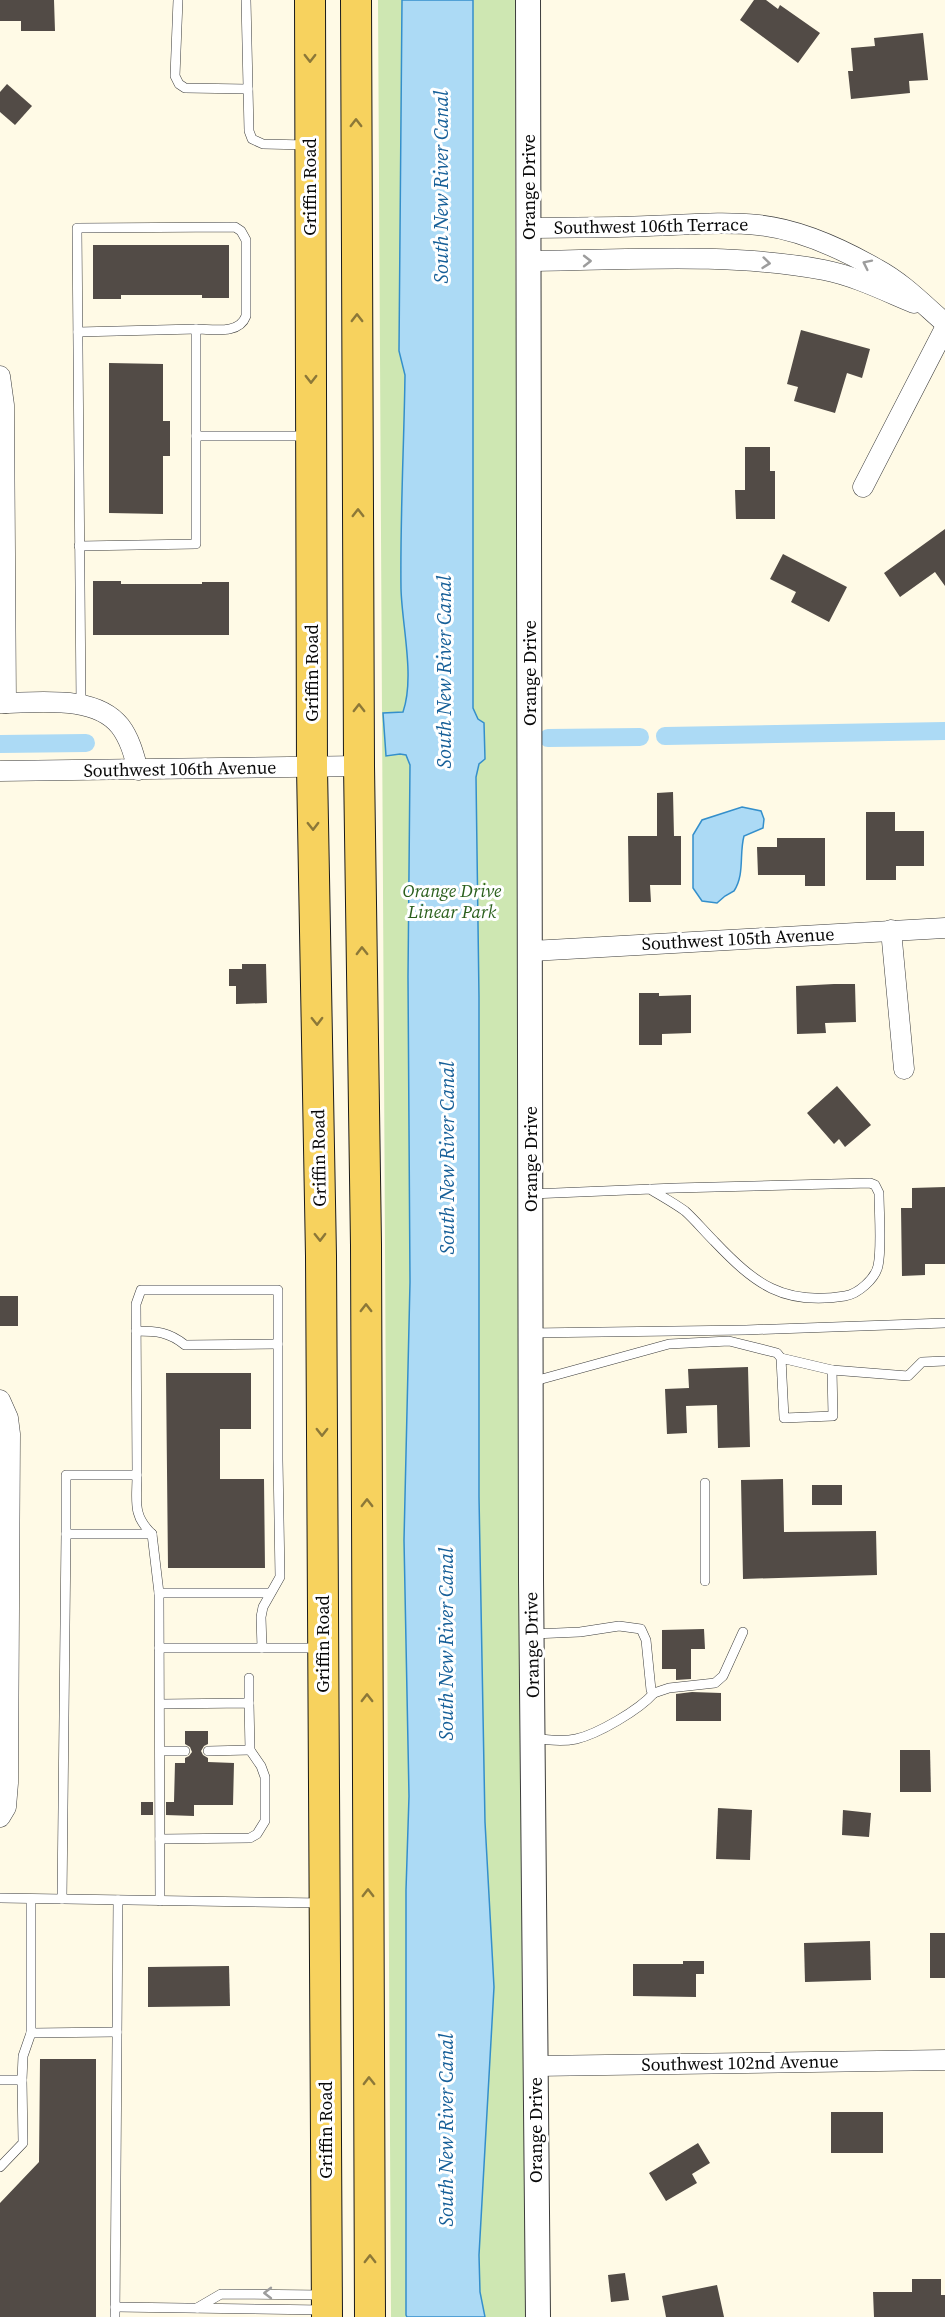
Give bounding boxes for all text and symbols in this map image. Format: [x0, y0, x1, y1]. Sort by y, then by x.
one-way arrow [304, 54, 316, 63]
water label: South New River Canal [427, 90, 455, 284]
one-way arrow [350, 118, 363, 127]
street label: Orange Drive [516, 134, 541, 240]
street label: Griffin Road [297, 138, 322, 236]
street label: Southwest 106th Terrace [554, 211, 748, 240]
one-way arrow [583, 255, 592, 267]
one-way arrow [761, 257, 770, 269]
one-way arrow [862, 259, 873, 271]
one-way arrow [351, 313, 363, 322]
one-way arrow [305, 375, 317, 384]
one-way arrow [352, 508, 364, 517]
water label: South New River Canal [430, 575, 458, 769]
street label: Orange Drive [517, 620, 542, 726]
street label: Griffin Road [299, 624, 324, 722]
one-way arrow [353, 703, 365, 712]
street label: Southwest 106th Avenue [83, 754, 277, 783]
one-way arrow [307, 822, 320, 831]
park label: Orange Drive Linear Park [403, 878, 502, 924]
street label: Southwest 105th Avenue [641, 921, 835, 956]
one-way arrow [356, 946, 368, 955]
one-way arrow [310, 1017, 323, 1026]
water label: South New River Canal [433, 1061, 461, 1255]
street label: Orange Drive [518, 1106, 543, 1212]
street label: Griffin Road [305, 1109, 332, 1207]
one-way arrow [314, 1233, 326, 1242]
one-way arrow [360, 1303, 372, 1312]
one-way arrow [316, 1428, 328, 1437]
one-way arrow [361, 1498, 373, 1507]
water label: South New River Canal [432, 1547, 460, 1741]
street label: Orange Drive [518, 1592, 545, 1698]
street label: Griffin Road [310, 1595, 335, 1693]
one-way arrow [361, 1693, 373, 1702]
one-way arrow [362, 1888, 374, 1897]
water label: South New River Canal [432, 2033, 460, 2227]
street label: Southwest 102nd Avenue [641, 2048, 839, 2077]
one-way arrow [363, 2076, 375, 2085]
street label: Orange Drive [523, 2077, 548, 2183]
street label: Griffin Road [313, 2081, 338, 2179]
one-way arrow [364, 2254, 376, 2263]
one-way arrow [264, 2287, 273, 2300]

